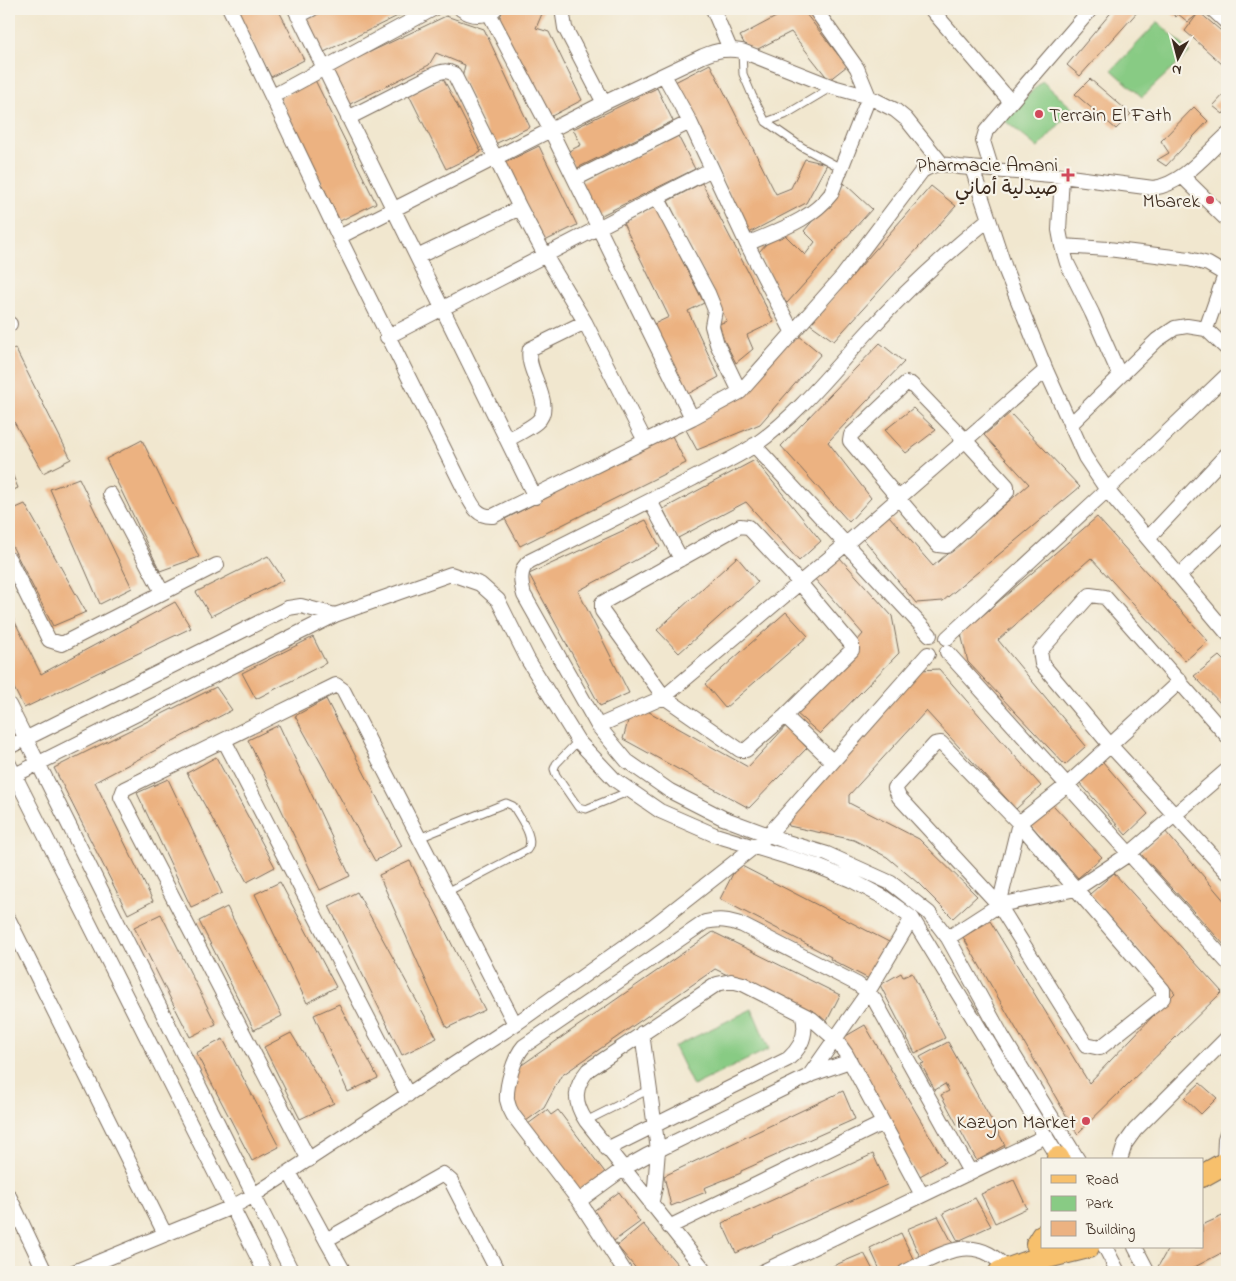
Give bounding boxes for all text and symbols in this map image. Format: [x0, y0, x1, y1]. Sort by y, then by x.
north arrow [1154, 32, 1204, 82]
text: N [1171, 58, 1183, 80]
place label: Terrain El Fath [1049, 102, 1172, 131]
marker: Terrain El Fath [1033, 108, 1045, 120]
place label: Pharmacie Amani صيدلية أماني [916, 152, 1058, 205]
marker: Pharmacie Amani صيدلية أماني [1062, 169, 1074, 181]
place label: Mbarek [1143, 188, 1200, 217]
marker: Mbarek [1204, 194, 1216, 206]
place label: Kazyon Market [957, 1109, 1076, 1138]
marker: Kazyon Market [1080, 1115, 1092, 1127]
legend [1041, 1158, 1204, 1248]
text: Road [1086, 1169, 1119, 1191]
text: Park [1086, 1193, 1114, 1215]
text: Building [1085, 1219, 1135, 1242]

